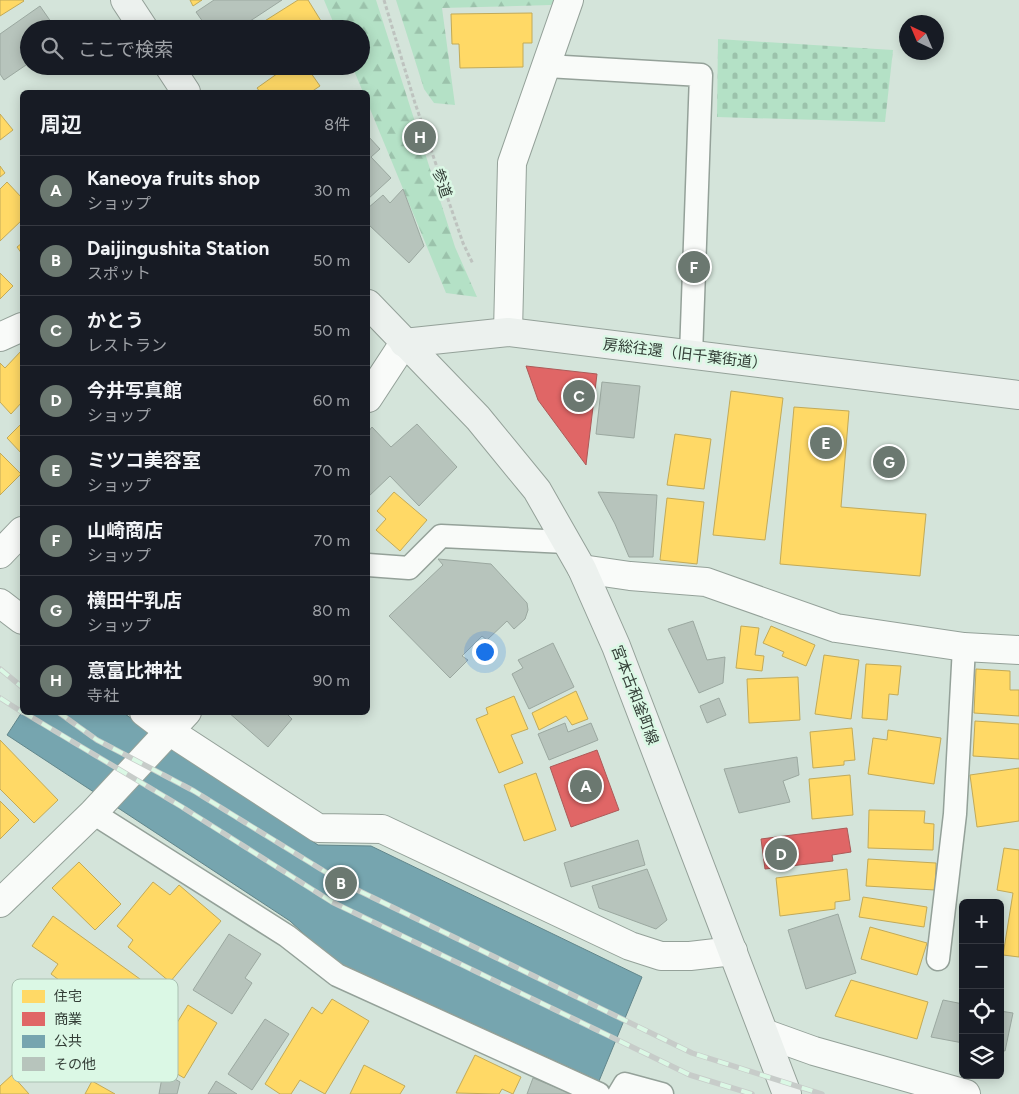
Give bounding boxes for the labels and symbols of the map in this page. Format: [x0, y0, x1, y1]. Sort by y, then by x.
north arrow [899, 15, 944, 60]
pin: H [404, 118, 436, 156]
street label: 参道 [429, 166, 455, 200]
pin: F [678, 248, 710, 286]
street label: 房総往還（旧千葉街道） [602, 335, 768, 373]
pin: C [563, 377, 595, 415]
pin: E [810, 424, 842, 462]
pin: G [873, 443, 905, 481]
your location [472, 639, 498, 665]
street label: 宮本古和釜町線 [608, 643, 662, 747]
pin: A [570, 767, 602, 805]
pin: D [765, 835, 797, 873]
pin: B [325, 864, 357, 902]
legend [12, 979, 178, 1082]
text: 住宅 [54, 988, 82, 1005]
text: 商業 [54, 1011, 82, 1028]
text: 公共 [54, 1033, 82, 1050]
text: その他 [54, 1056, 96, 1073]

